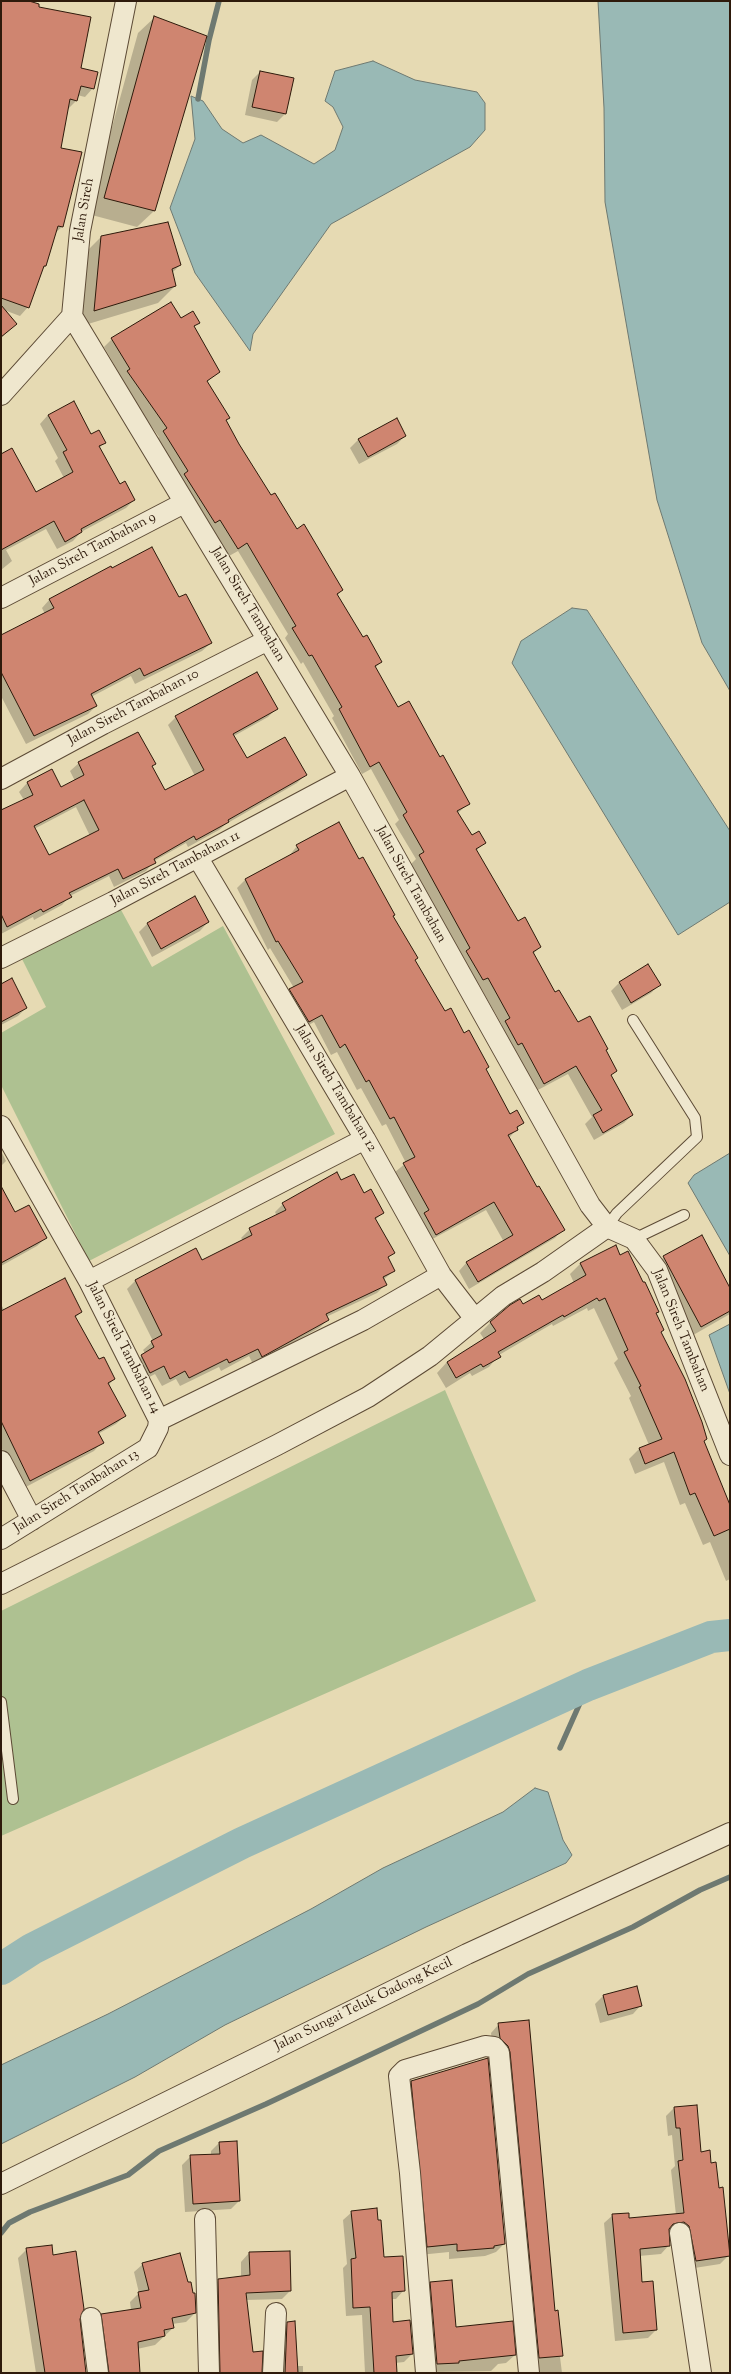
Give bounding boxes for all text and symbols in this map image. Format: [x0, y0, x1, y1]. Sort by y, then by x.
street label: Jalan Sireh [71, 177, 99, 243]
street label: Jalan Sireh Tambahan 9 [27, 510, 159, 590]
street label: Jalan Sireh Tambahan [206, 545, 288, 665]
street label: Jalan Sireh Tambahan 10 [66, 666, 202, 750]
street label: Jalan Sireh Tambahan [371, 824, 449, 946]
street label: Jalan Sireh Tambahan 11 [109, 828, 243, 910]
street label: Jalan Sireh Tambahan 12 [290, 1022, 380, 1156]
street label: Jalan Sireh Tambahan [648, 1267, 712, 1395]
street label: Jalan Sireh Tambahan 14 [82, 1279, 164, 1417]
street label: Jalan Sireh Tambahan 13 [11, 1447, 143, 1537]
street label: Jalan Sungai Teluk Gadong Kecil [272, 1955, 456, 2055]

